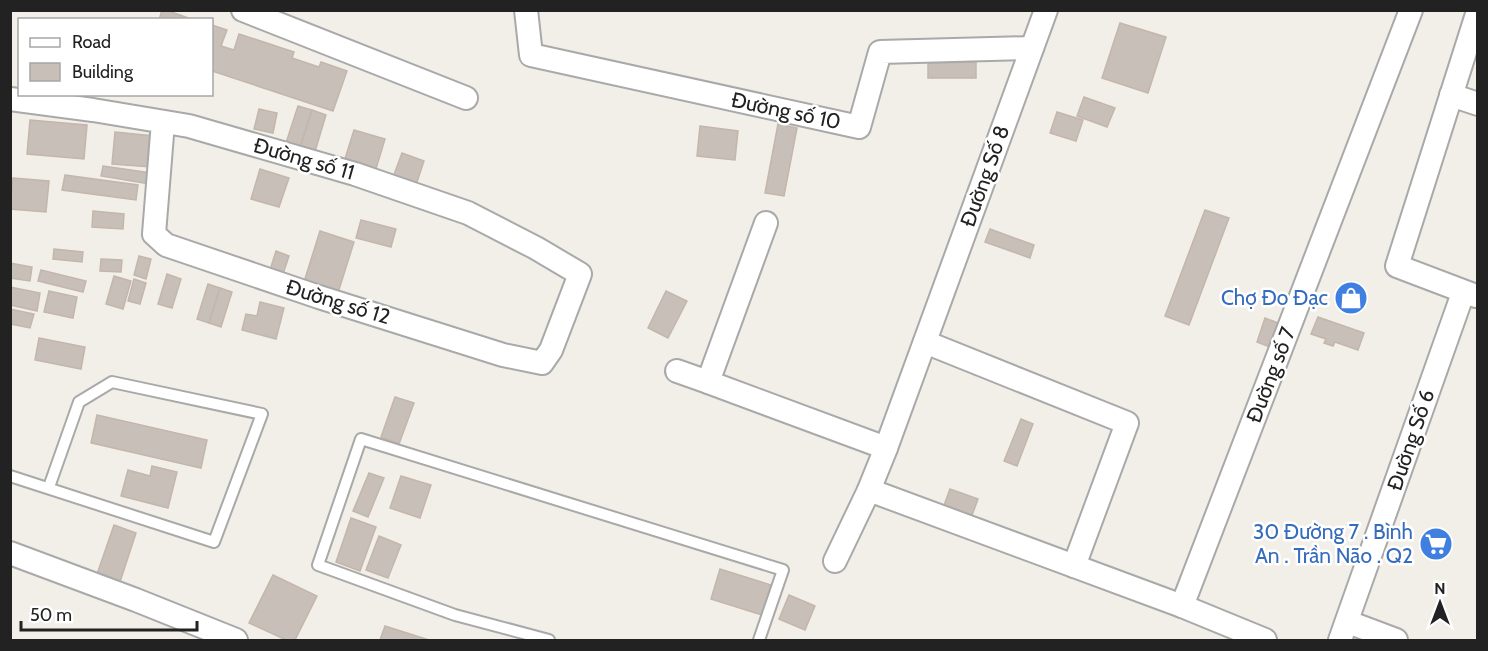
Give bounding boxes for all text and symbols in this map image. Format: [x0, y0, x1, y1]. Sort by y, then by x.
legend [18, 18, 213, 96]
text: Road [72, 31, 111, 53]
text: Building [72, 61, 134, 83]
street label: Đường số 10 [729, 87, 843, 134]
street label: Đường Số 8 [955, 122, 1014, 230]
street label: Đường số 11 [251, 132, 357, 185]
street label: Đường số 12 [283, 274, 393, 329]
shop icon: Chợ Đo Đạc [1333, 280, 1369, 316]
place label: Chợ Đo Đạc [1221, 285, 1328, 310]
street label: Đường số 7 [1241, 323, 1300, 426]
street label: Đường Số 6 [1382, 386, 1440, 494]
place label: 30 Đường 7 . Bình An . Trần Não . Q2 [1253, 519, 1413, 568]
supermarket icon: 30 Đường 7 . Bình An . Trần Não . Q2 [1418, 526, 1454, 562]
north arrow [1410, 573, 1470, 633]
text: N [1434, 579, 1446, 598]
scale bar [21, 594, 196, 632]
text: 50 m [30, 604, 72, 626]

